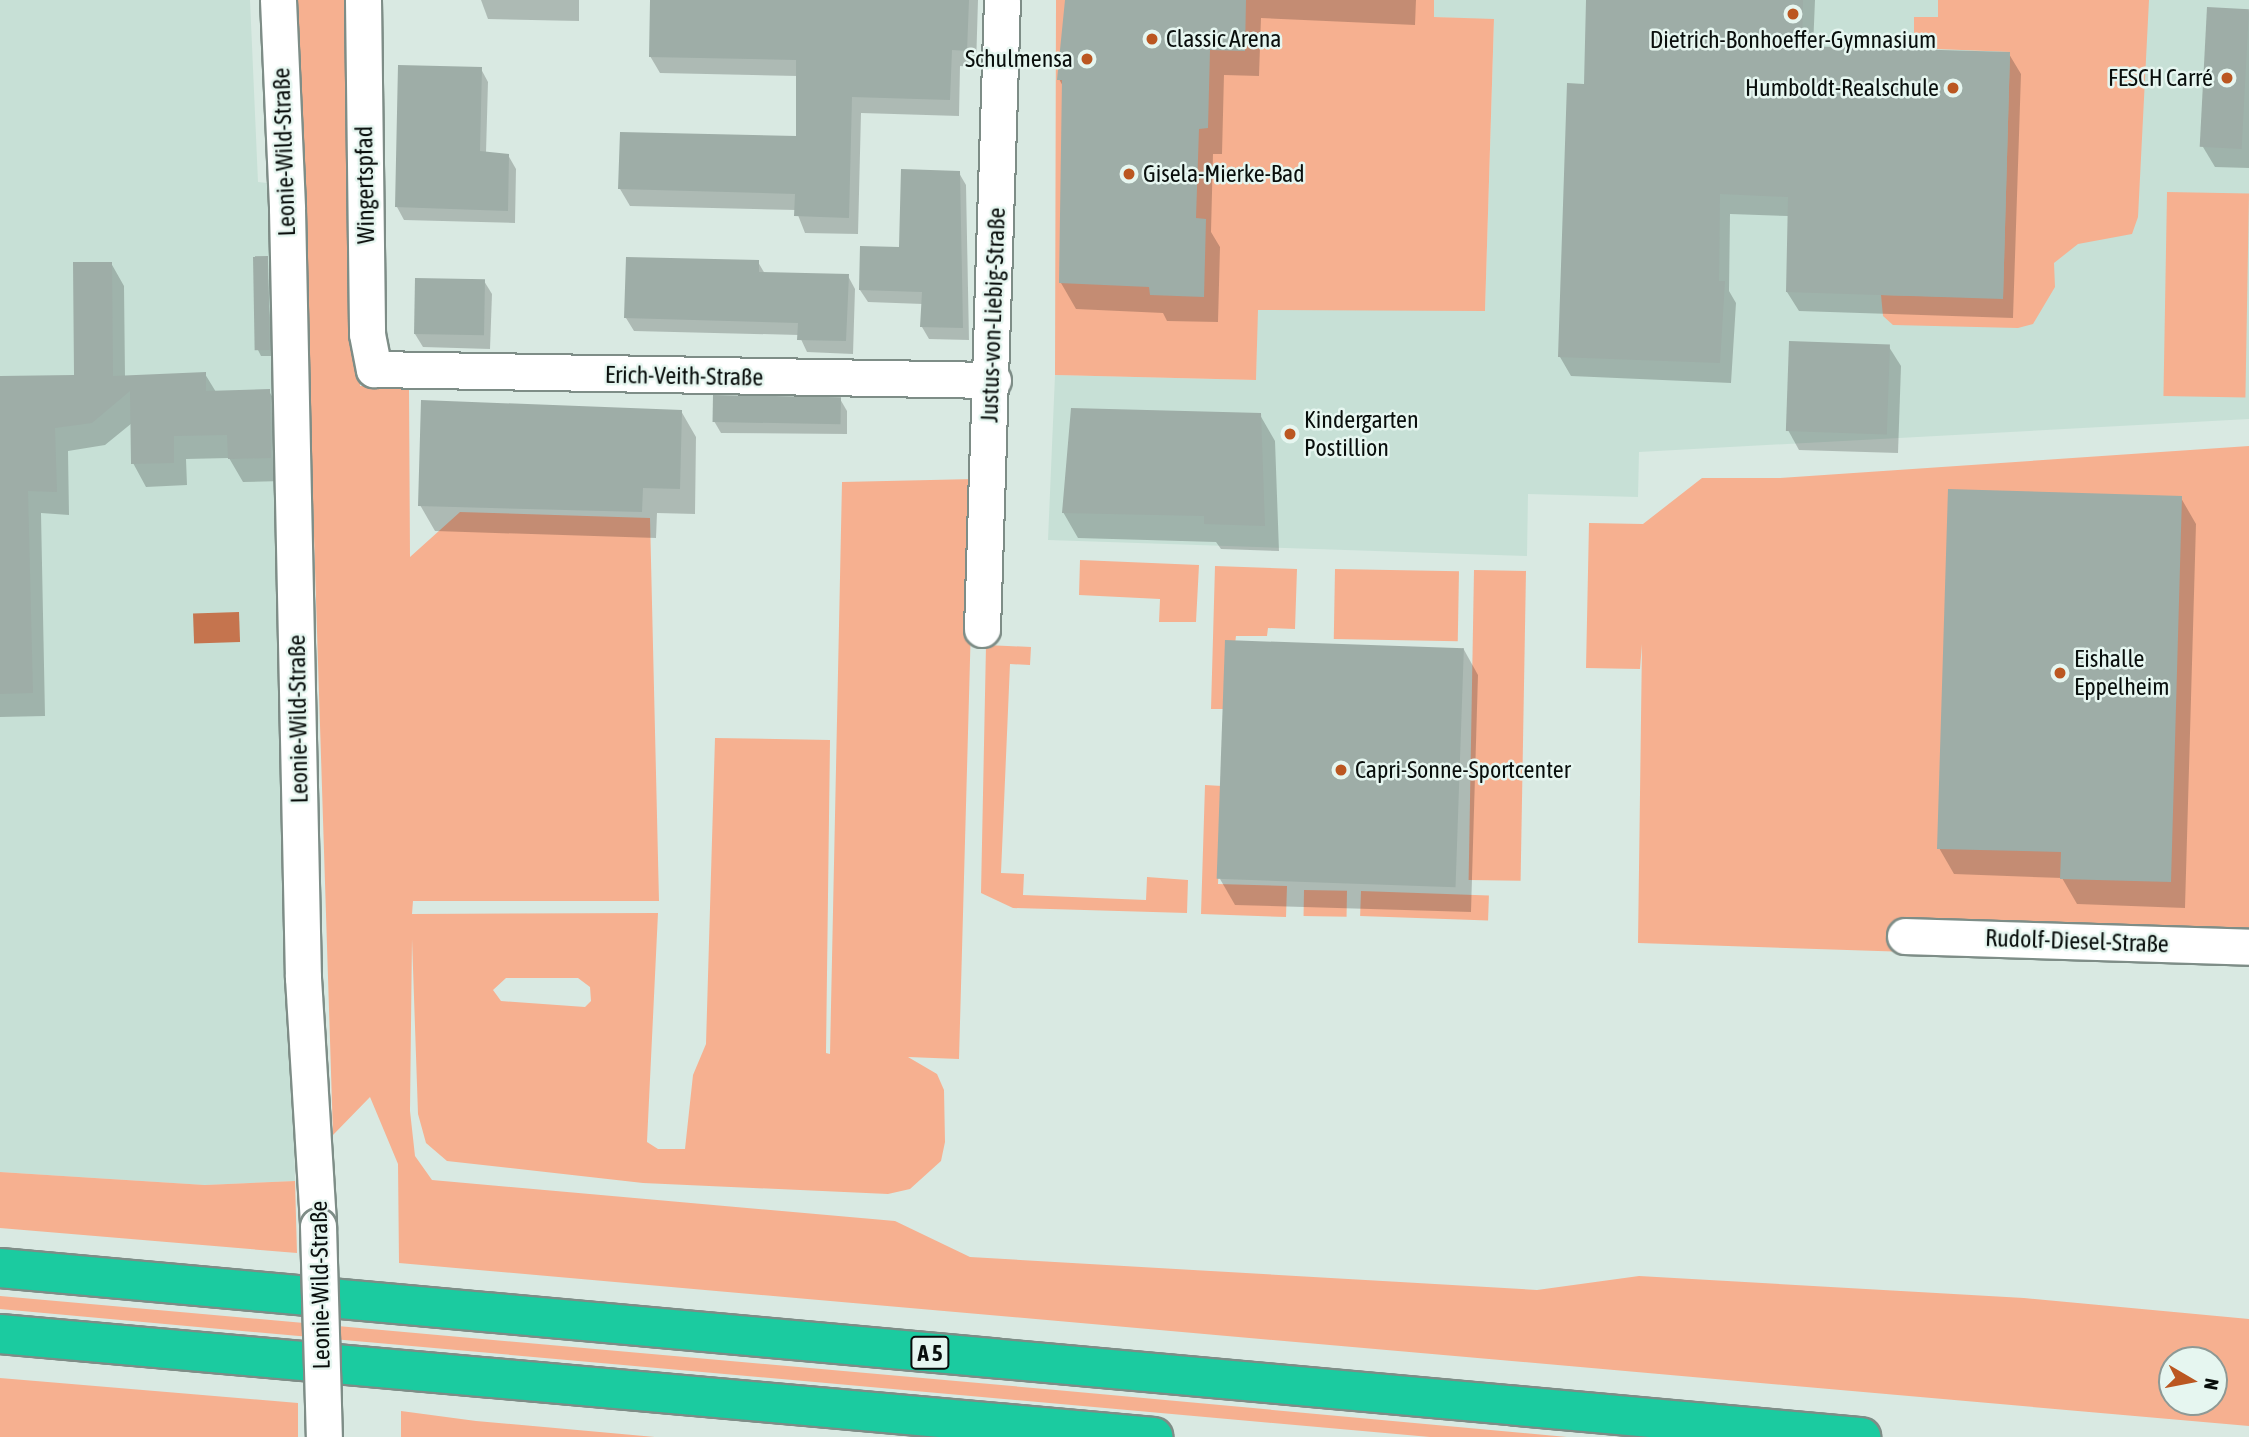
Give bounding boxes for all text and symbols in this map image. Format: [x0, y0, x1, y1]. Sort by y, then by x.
marker: Dietrich-Bonhoeffer-Gymnasium [1785, 6, 1801, 22]
place label: Classic Arena [1166, 25, 1281, 53]
place label: Dietrich-Bonhoeffer-Gymnasium [1650, 26, 1936, 54]
marker: Classic Arena [1144, 31, 1160, 47]
place label: Schulmensa [965, 45, 1073, 73]
marker: Schulmensa [1079, 51, 1095, 67]
place label: FESCH Carré [2108, 64, 2213, 92]
street label: Leonie-Wild-Straße [267, 67, 301, 237]
marker: FESCH Carré [2219, 70, 2235, 86]
place label: Humboldt-Realschule [1745, 74, 1939, 102]
marker: Humboldt-Realschule [1945, 80, 1961, 96]
street label: Wingertspfad [350, 126, 380, 244]
place label: Gisela-Mierke-Bad [1143, 160, 1305, 188]
marker: Gisela-Mierke-Bad [1121, 166, 1137, 182]
street label: Justus-von-Liebig-Straße [975, 207, 1011, 423]
street label: Erich-Veith-Straße [605, 360, 763, 392]
place label: Kindergarten Postillion [1304, 406, 1419, 462]
marker: Kindergarten Postillion [1282, 426, 1298, 442]
street label: Leonie-Wild-Straße [282, 634, 314, 804]
place label: Eishalle Eppelheim [2074, 645, 2170, 701]
marker: Eishalle Eppelheim [2052, 665, 2068, 681]
place label: Capri-Sonne-Sportcenter [1355, 756, 1571, 784]
marker: Capri-Sonne-Sportcenter [1333, 762, 1349, 778]
street label: Rudolf-Diesel-Straße [1985, 923, 2169, 959]
street label: Leonie-Wild-Straße [304, 1200, 336, 1370]
road number: A 5 [909, 1334, 951, 1372]
north arrow [2158, 1346, 2228, 1416]
text: N [2200, 1377, 2224, 1392]

